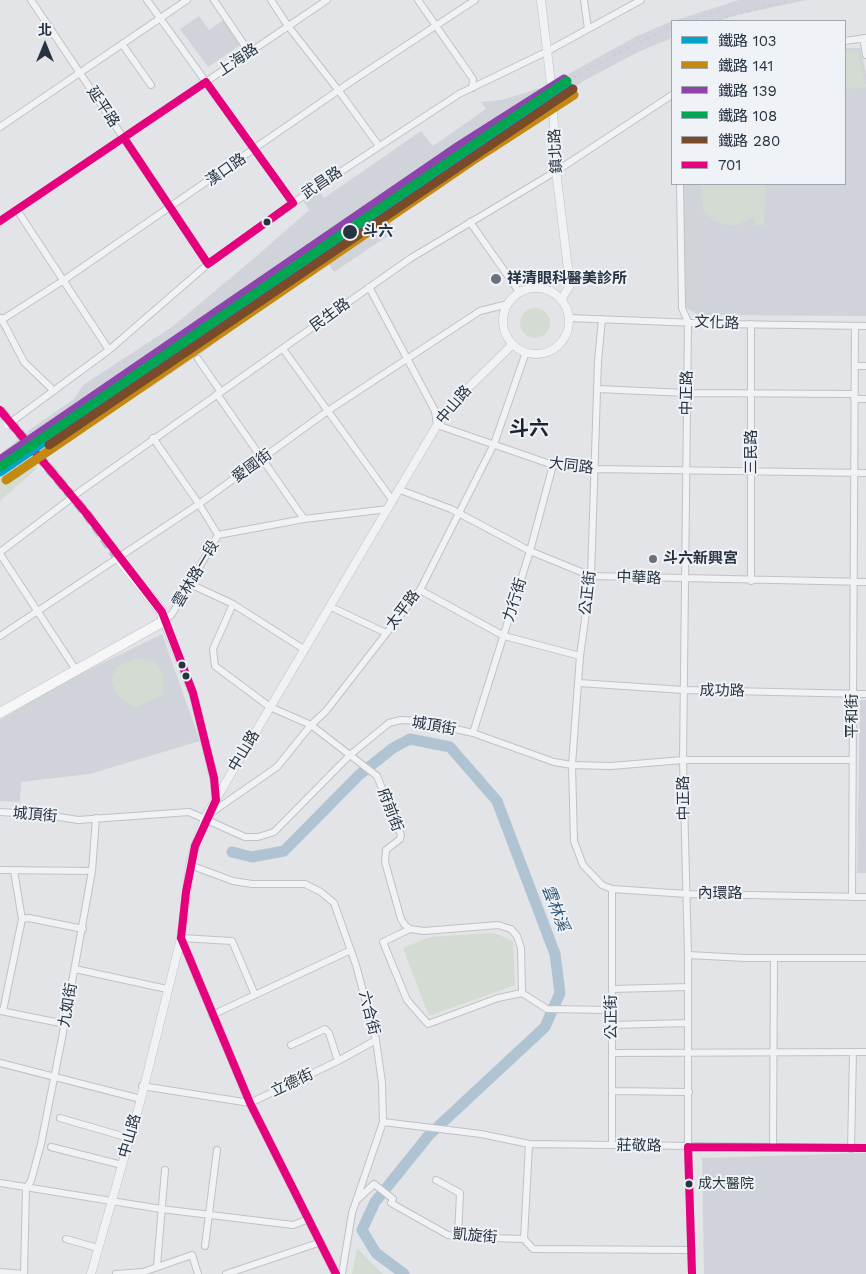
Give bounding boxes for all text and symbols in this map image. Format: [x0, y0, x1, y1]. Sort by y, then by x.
north arrow [20, 20, 70, 70]
legend [671, 20, 846, 185]
text: 北 [38, 22, 52, 38]
text: 鐵路 103 [718, 32, 776, 50]
street label: 上海路 [214, 40, 262, 80]
text: 鐵路 141 [718, 57, 773, 75]
text: 鐵路 139 [718, 82, 777, 100]
street label: 延平路 [83, 83, 123, 131]
text: 鐵路 108 [718, 107, 777, 125]
street label: 鎮北路 [546, 128, 566, 174]
text: 鐵路 280 [718, 132, 780, 150]
street label: 漢口路 [202, 150, 250, 190]
text: 701 [718, 156, 741, 174]
street label: 武昌路 [298, 163, 346, 203]
unlabelled marker [262, 217, 272, 227]
marker: 斗六 [341, 223, 359, 241]
place label: 斗六 [363, 223, 393, 241]
place label: 祥清眼科醫美診所 [507, 270, 627, 288]
marker: 祥清眼科醫美診所 [489, 272, 503, 286]
street label: 民生路 [307, 294, 353, 336]
street label: 文化路 [694, 313, 740, 333]
street label: 中正路 [678, 370, 696, 416]
street label: 中山路 [433, 382, 475, 428]
district label: 斗六 [509, 417, 549, 441]
street label: 三民路 [743, 430, 761, 474]
street label: 愛國街 [229, 445, 275, 487]
street label: 大同路 [548, 454, 594, 478]
street label: 雲林路一段 [169, 537, 223, 611]
place label: 斗六新興宮 [663, 550, 738, 568]
marker: 斗六新興宮 [647, 553, 659, 565]
street label: 中華路 [616, 568, 662, 588]
street label: 公正街 [577, 570, 599, 616]
street label: 力行街 [500, 576, 530, 624]
street label: 太平路 [382, 587, 424, 633]
unlabelled marker [177, 660, 187, 670]
unlabelled marker [181, 671, 191, 681]
street label: 成功路 [699, 682, 745, 700]
street label: 平和街 [844, 694, 862, 738]
street label: 城頂街 [410, 713, 458, 739]
street label: 中山路 [225, 727, 263, 775]
street label: 中正路 [675, 775, 693, 821]
street label: 府前街 [374, 786, 406, 834]
street label: 城頂街 [12, 804, 58, 826]
water label: 雲林溪 [537, 882, 573, 934]
street label: 內環路 [698, 885, 742, 903]
street label: 九如街 [55, 981, 81, 1029]
street label: 六合街 [355, 989, 383, 1037]
street label: 公正街 [603, 995, 621, 1039]
street label: 立德街 [268, 1065, 316, 1101]
street label: 中山路 [115, 1112, 145, 1160]
street label: 莊敬路 [616, 1137, 662, 1155]
place label: 成大醫院 [698, 1176, 754, 1192]
marker: 成大醫院 [684, 1179, 694, 1189]
street label: 凱旋街 [452, 1225, 498, 1247]

